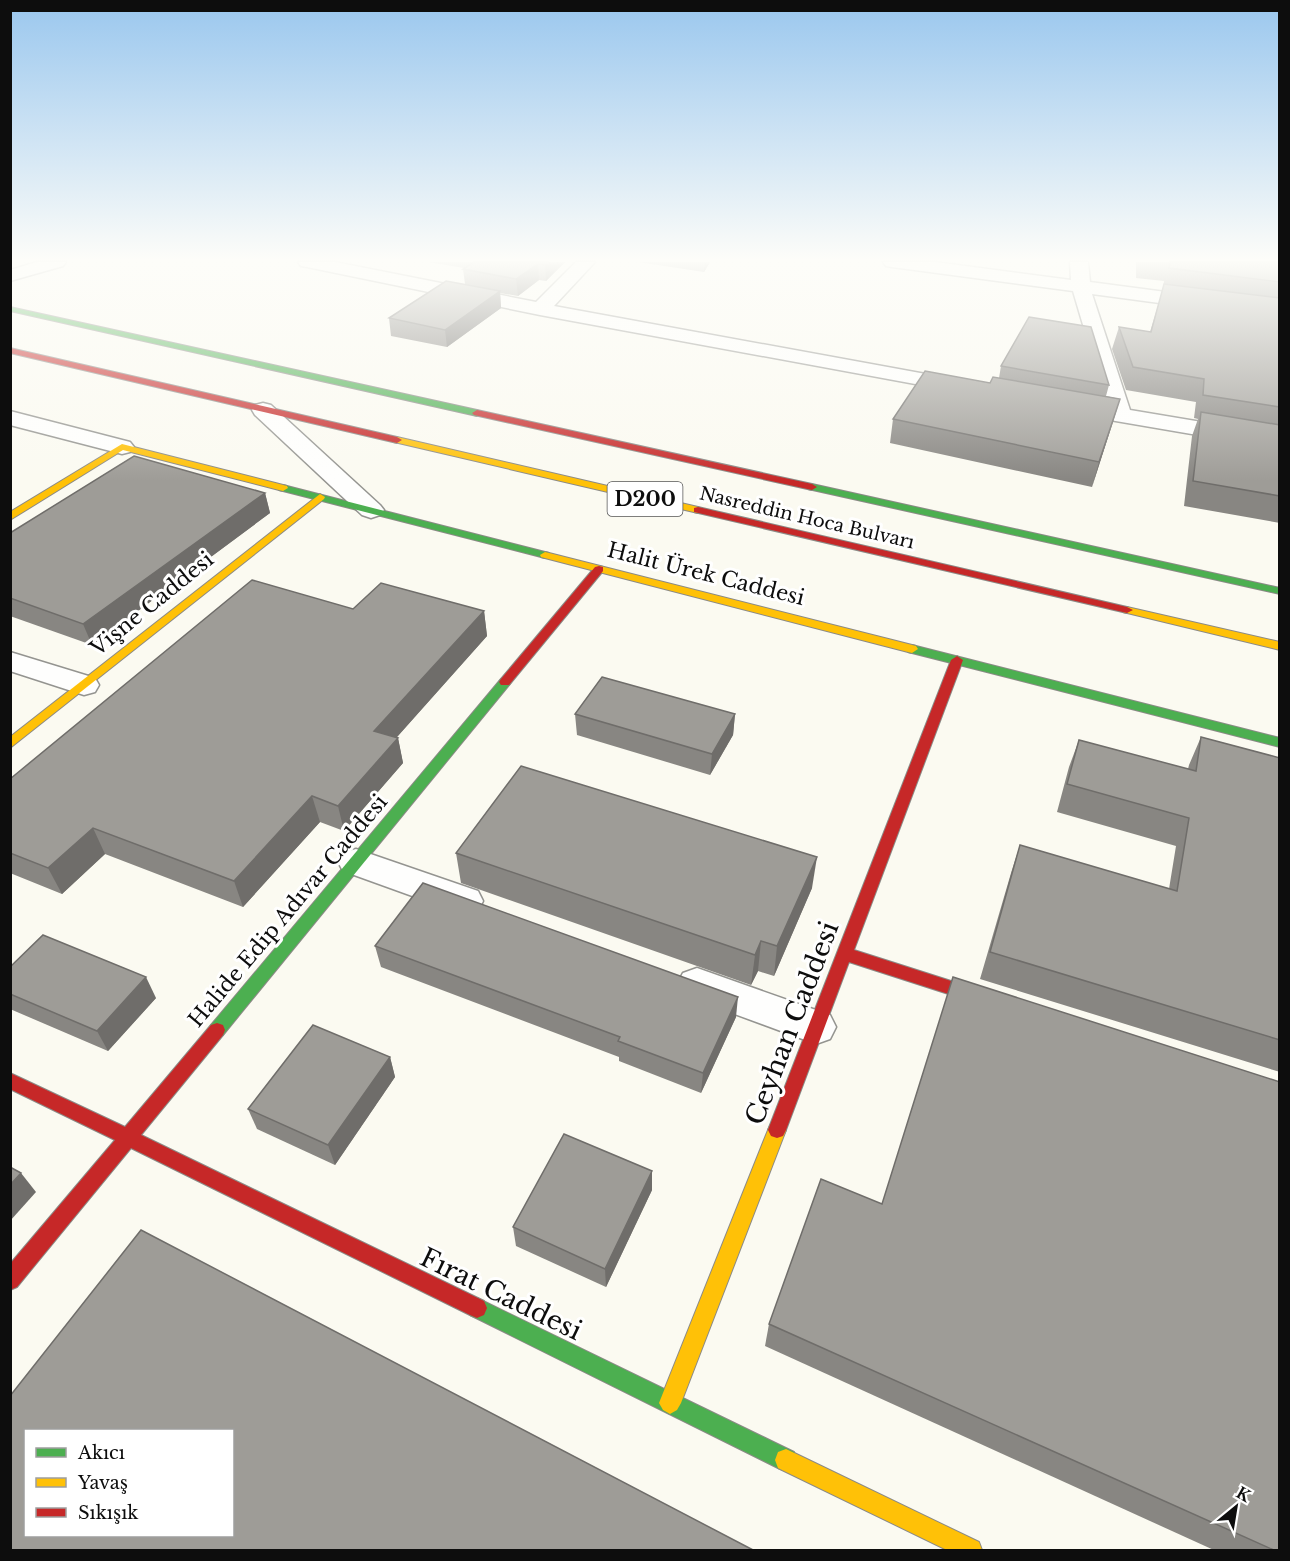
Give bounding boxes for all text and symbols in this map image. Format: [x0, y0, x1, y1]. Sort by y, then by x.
road number: D200 [608, 482, 682, 516]
street label: Nasreddin Hoca Bulvarı [697, 483, 917, 553]
street label: Halit Ürek Caddesi [605, 537, 807, 611]
street label: Vişne Caddesi [84, 546, 219, 662]
street label: Halide Edip Adıvar Caddesi [183, 789, 393, 1033]
street label: Ceyhan Caddesi [738, 917, 846, 1129]
street label: Fırat Caddesi [415, 1241, 587, 1347]
legend [24, 1429, 234, 1537]
text: Akıcı [77, 1442, 125, 1464]
text: Yavaş [77, 1472, 128, 1494]
north arrow [1206, 1477, 1266, 1537]
text: K [1233, 1482, 1255, 1506]
text: Sıkışık [78, 1502, 138, 1524]

